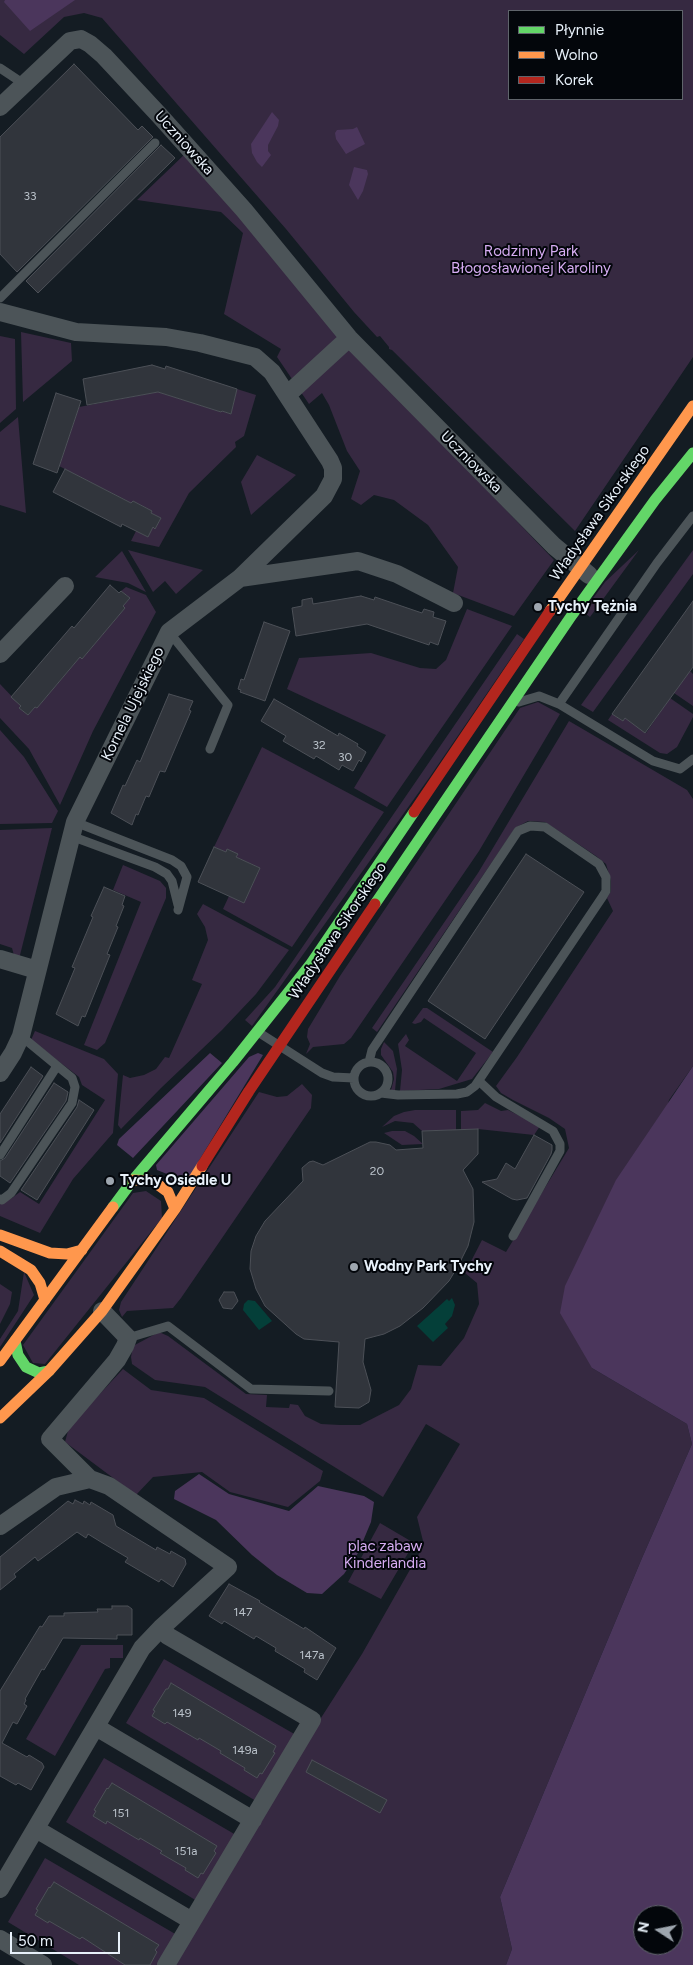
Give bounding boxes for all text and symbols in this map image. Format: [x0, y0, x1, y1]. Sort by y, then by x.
legend [508, 10, 683, 100]
text: Płynnie [555, 21, 604, 39]
text: Wolno [555, 46, 598, 64]
text: Korek [555, 71, 593, 89]
street label: Uczniowska [151, 107, 217, 179]
house number: 33 [23, 189, 37, 203]
park label: Rodzinny Park Błogosławionej Karoliny [451, 243, 611, 278]
street label: Uczniowska [436, 427, 506, 497]
street label: Władysława Sikorskiego [546, 442, 654, 584]
place label: Tychy Tężnia [548, 598, 637, 616]
marker: Tychy Tężnia [532, 601, 544, 613]
street label: Kornela Ujejskiego [98, 644, 168, 764]
house number: 32 [312, 738, 326, 752]
house number: 30 [338, 750, 352, 764]
street label: Władysława Sikorskiego [285, 859, 391, 1003]
house number: 20 [370, 1164, 384, 1178]
place label: Tychy Osiedle U [120, 1172, 231, 1190]
marker: Tychy Osiedle U [104, 1175, 116, 1187]
place label: Wodny Park Tychy [364, 1258, 492, 1276]
marker: Wodny Park Tychy [348, 1261, 360, 1273]
park label: plac zabaw Kinderlandia [344, 1538, 426, 1573]
house number: 147 [234, 1605, 252, 1619]
house number: 147a [300, 1648, 324, 1662]
house number: 149 [172, 1706, 192, 1720]
house number: 149a [232, 1743, 258, 1757]
house number: 151 [113, 1806, 129, 1820]
house number: 151a [175, 1844, 197, 1858]
north arrow [633, 1905, 683, 1955]
text: N [634, 1920, 653, 1934]
scale bar [12, 1922, 122, 1954]
text: 50 m [18, 1932, 53, 1950]

